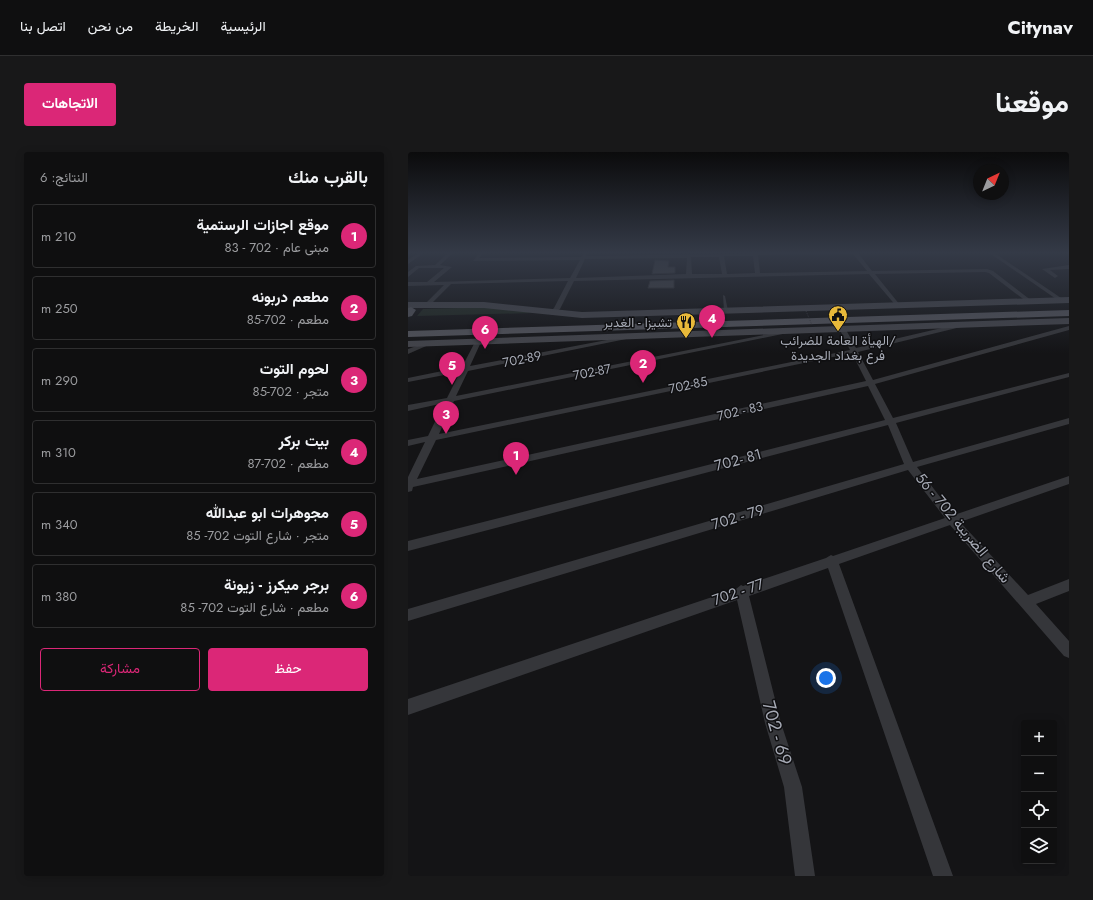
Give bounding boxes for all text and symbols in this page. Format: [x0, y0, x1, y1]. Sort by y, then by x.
text: Citynav [1007, 14, 1073, 41]
text: اتصل بنا [20, 16, 66, 36]
text: من نحن [88, 16, 133, 36]
text: الخريطة [155, 16, 198, 36]
text: الرئيسية [220, 16, 266, 36]
text: موقعنا [995, 82, 1069, 123]
button: الاتجاهات [24, 83, 116, 126]
north arrow [973, 164, 1009, 200]
text: بالقرب منك [288, 165, 368, 189]
text: النتائج: 6 [40, 168, 88, 187]
text: موقع اجازات الرستمية [196, 214, 329, 236]
text: 210 m [41, 227, 76, 246]
text: 1 [351, 227, 357, 246]
text: مبنى عام · 702 - 83 [224, 238, 329, 257]
text: مطعم دربونه [252, 286, 329, 308]
text: 250 m [41, 299, 78, 318]
text: 2 [350, 299, 358, 318]
public building icon: الهيأة العامة للضرائب/ فرع بغداد الجديدة [827, 304, 849, 332]
pin: 4 [699, 305, 725, 338]
text: مطعم · 702-85 [247, 310, 329, 329]
restaurant icon: تشيزا - الغدير [675, 311, 697, 339]
place label: تشيزا - الغدير [603, 313, 672, 332]
pin: 6 [472, 316, 498, 349]
place label: الهيأة العامة للضرائب/ فرع بغداد الجديدة [780, 331, 896, 365]
street label: 702-89 [501, 346, 543, 372]
pin: 2 [630, 350, 656, 383]
pin: 5 [439, 352, 465, 385]
text: لحوم التوت [260, 358, 329, 380]
street label: 702-87 [571, 359, 613, 385]
text: 290 m [41, 371, 78, 390]
text: 3 [350, 371, 358, 390]
street label: 702-85 [667, 372, 709, 398]
text: متجر · 702-85 [253, 382, 329, 401]
street label: 702 - 83 [715, 396, 765, 426]
pin: 3 [433, 401, 459, 434]
text: بيت بركر [279, 430, 329, 452]
pin: 1 [503, 442, 529, 475]
text: 310 m [41, 443, 76, 462]
text: 4 [349, 443, 359, 462]
street label: 702- 81 [712, 443, 764, 477]
text: مطعم · 702-87 [247, 454, 329, 473]
street label: شارع الضريبة 702 - 56 [910, 468, 1016, 588]
street label: 702 - 79 [709, 499, 767, 535]
text: مجوهرات ابو عبدالله [206, 502, 329, 524]
text: 340 m [41, 515, 78, 534]
text: 5 [350, 515, 358, 534]
text: متجر · شارع التوت 702- 85 [186, 526, 329, 545]
street label: 702 - 77 [709, 573, 767, 611]
text: برجر ميكرز - زيونة [224, 574, 329, 596]
text: 380 m [41, 587, 77, 606]
text: 6 [350, 587, 358, 606]
text: مطعم · شارع التوت 702- 85 [180, 598, 329, 617]
button: مشاركة [40, 648, 200, 691]
button: حفظ [208, 648, 368, 691]
your location [816, 668, 836, 688]
street label: 702 - 69 [755, 698, 799, 768]
map controls [1021, 720, 1057, 864]
button: + [1021, 720, 1057, 756]
button: − [1021, 756, 1057, 792]
button: locate [1021, 792, 1057, 828]
button: layers [1021, 828, 1057, 864]

